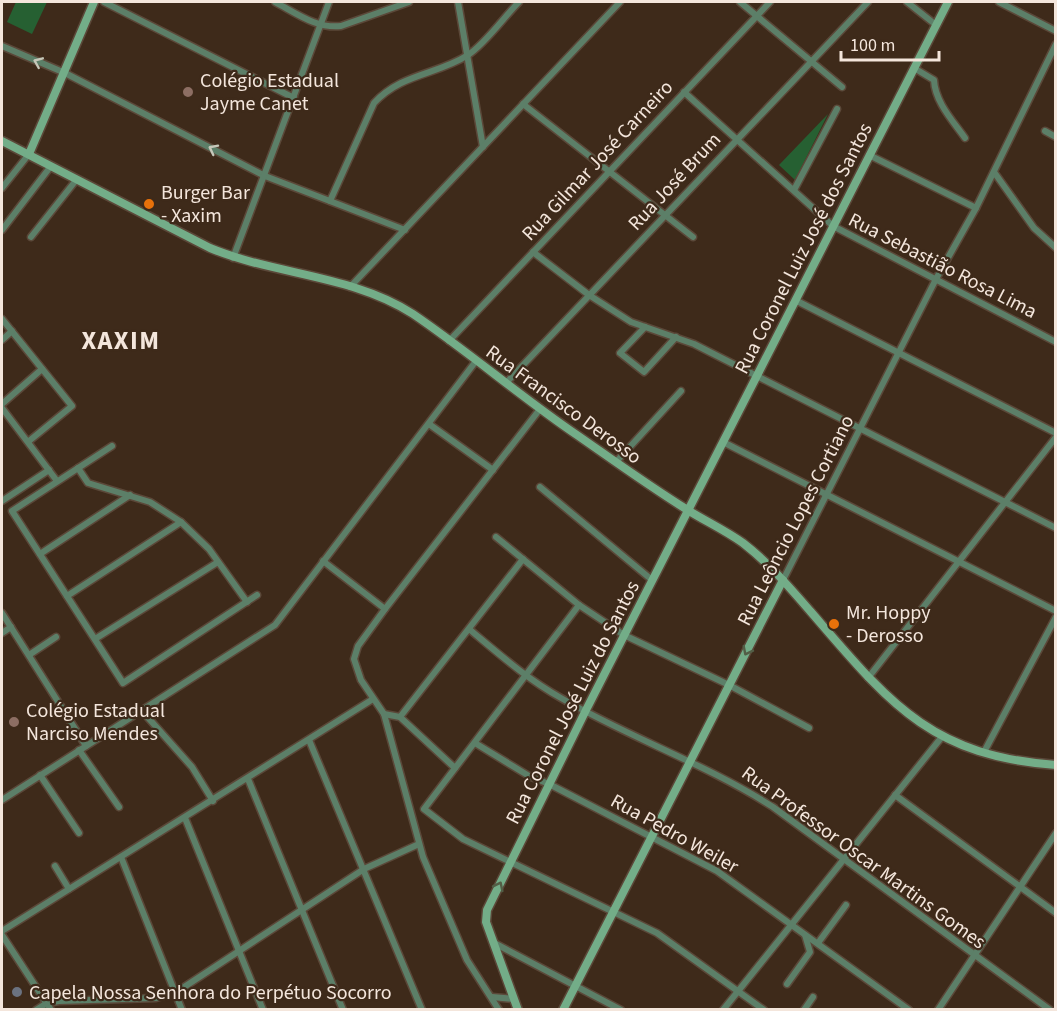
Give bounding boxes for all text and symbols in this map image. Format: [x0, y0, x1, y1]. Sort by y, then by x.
scale bar [841, 24, 938, 62]
text: 100 m [850, 33, 895, 58]
one-way arrow [34, 57, 45, 69]
place label: Colégio Estadual Jayme Canet [200, 67, 339, 118]
street label: Rua Gilmar José Carneiro [516, 74, 680, 247]
marker: Colégio Estadual Jayme Canet [181, 85, 195, 99]
street label: Rua Coronel Luiz José dos Santos [728, 118, 880, 379]
street label: Rua José Brum [622, 126, 728, 237]
one-way arrow [208, 145, 219, 156]
place label: Burger Bar - Xaxim [161, 179, 250, 230]
marker: Burger Bar - Xaxim [142, 197, 156, 211]
street label: Rua Sebastião Rosa Lima [843, 206, 1042, 326]
district label: XAXIM [81, 322, 161, 359]
street label: Rua Francisco Derosso [480, 339, 647, 471]
street label: Rua Leôncio Lopes Cortiano [731, 410, 861, 631]
street label: Rua Coronel José Luiz do Santos [499, 576, 647, 829]
place label: Mr. Hoppy - Derosso [846, 599, 931, 650]
marker: Mr. Hoppy - Derosso [827, 617, 841, 631]
one-way arrow [743, 645, 754, 655]
place label: Colégio Estadual Narciso Mendes [26, 697, 165, 748]
marker: Colégio Estadual Narciso Mendes [7, 715, 21, 729]
street label: Rua Professor Oscar Martins Gomes [736, 760, 991, 956]
street label: Rua Pedro Weiler [605, 787, 744, 881]
one-way arrow [492, 881, 503, 892]
place label: Capela Nossa Senhora do Perpétuo Socorro [29, 979, 392, 1007]
marker: Capela Nossa Senhora do Perpétuo Socorro [10, 985, 24, 999]

